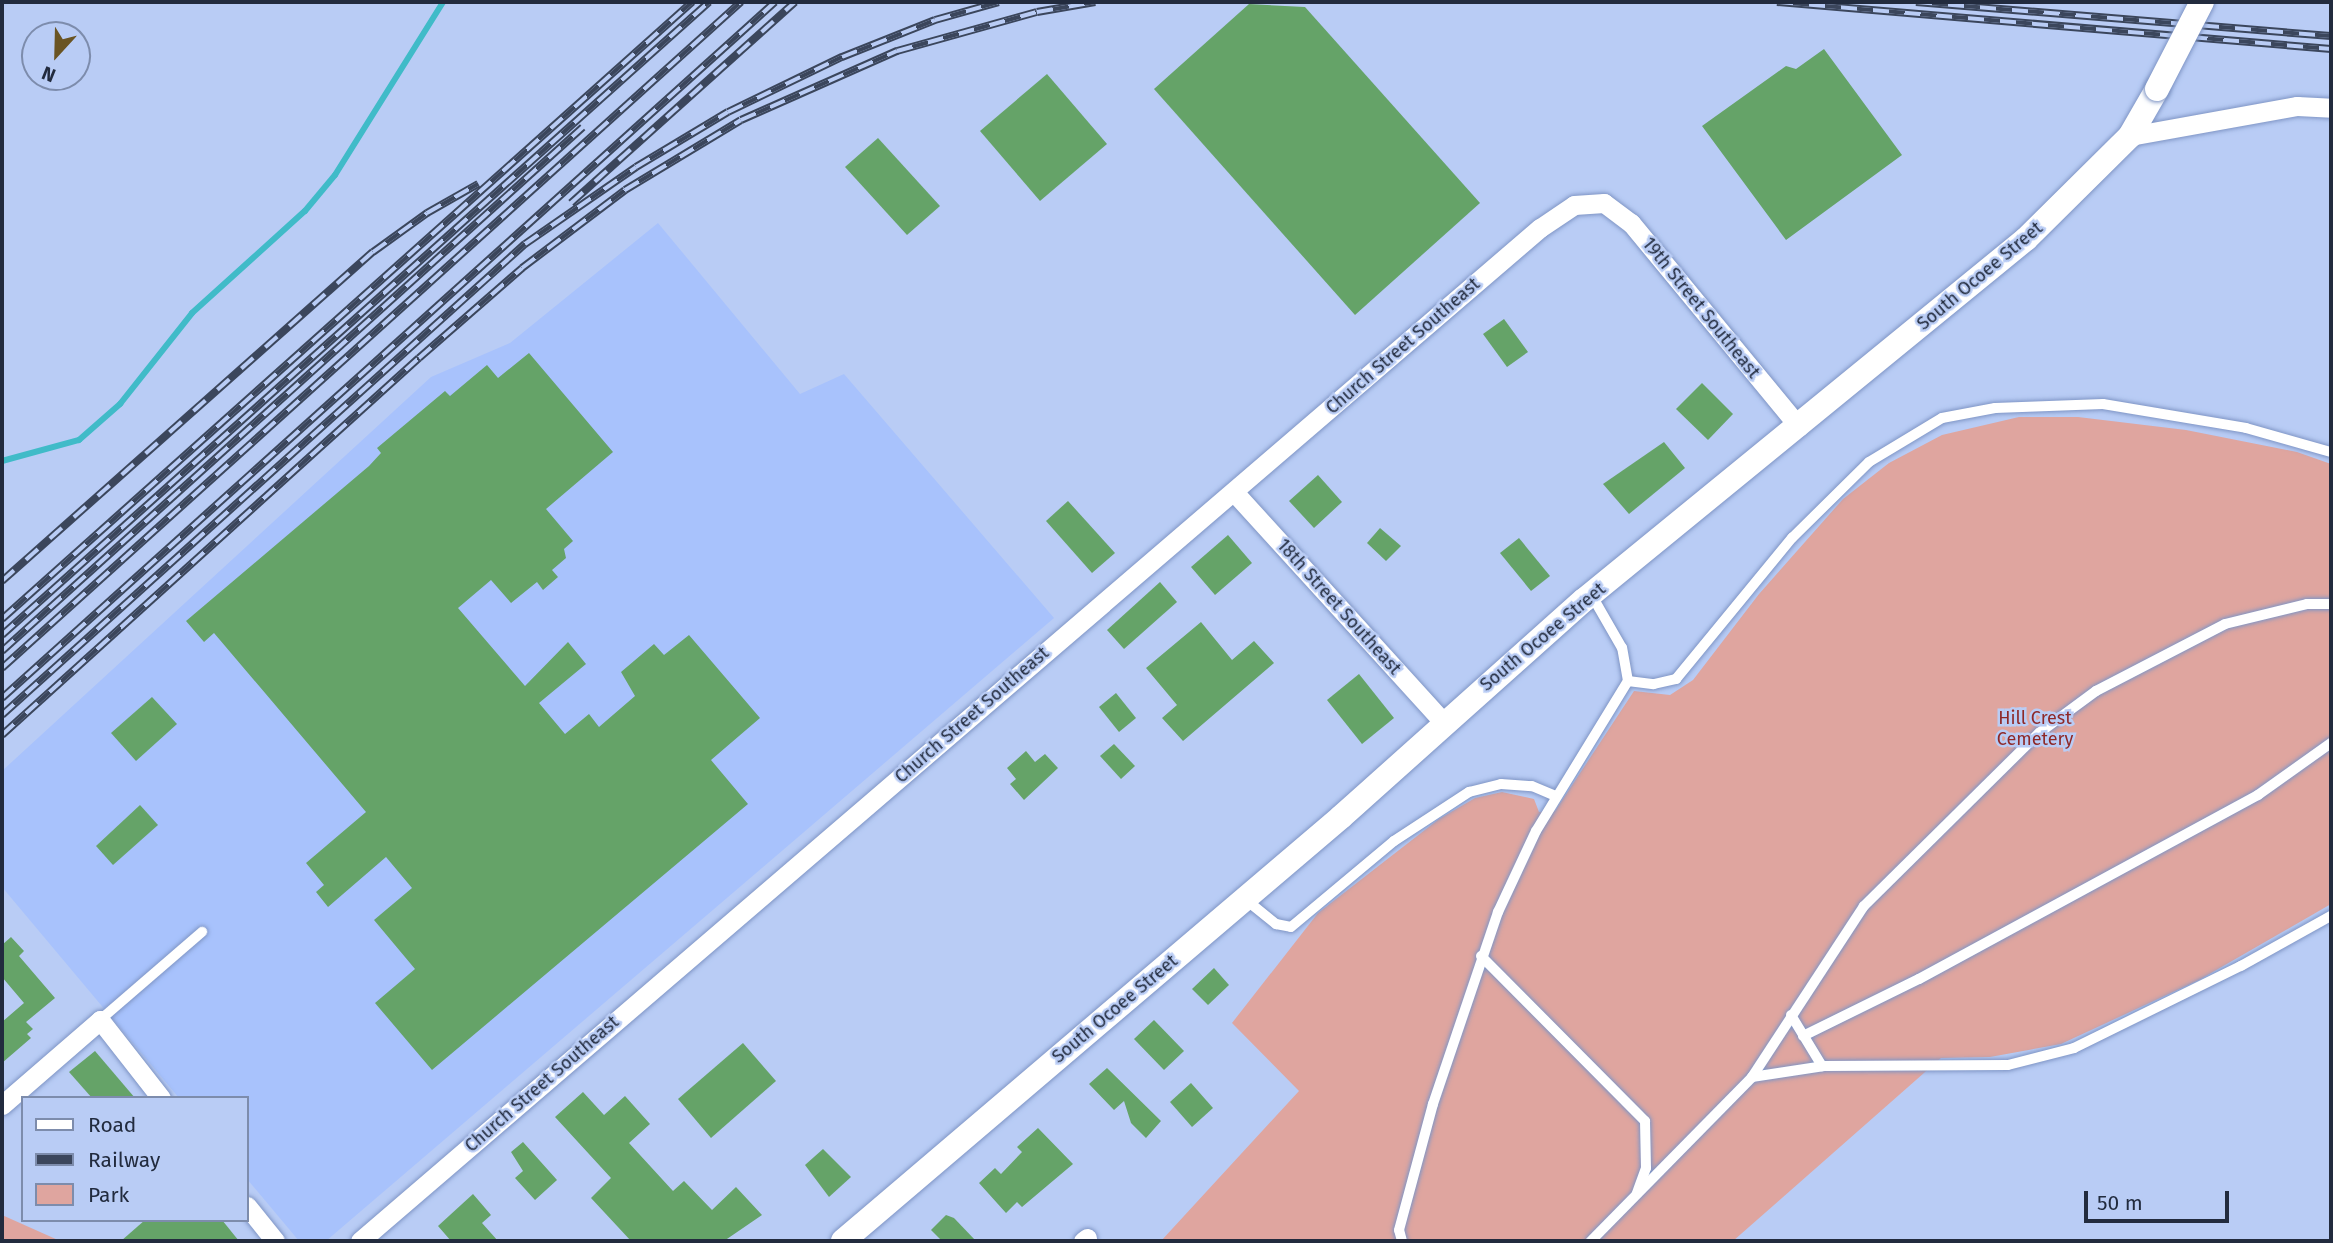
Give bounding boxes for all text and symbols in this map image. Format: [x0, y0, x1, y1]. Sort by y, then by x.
north arrow [21, 21, 91, 91]
text: N [39, 61, 59, 87]
street label: South Ocoee Street [1913, 217, 2047, 335]
street label: 19th Street Southeast [1638, 233, 1764, 383]
street label: Church Street Southeast [1322, 273, 1484, 419]
street label: 18th Street Southeast [1272, 535, 1406, 679]
street label: South Ocoee Street [1476, 578, 1610, 696]
street label: Church Street Southeast [891, 642, 1053, 788]
park label: Hill Crest Cemetery [1997, 708, 2073, 750]
street label: South Ocoee Street [1048, 950, 1182, 1068]
street label: Church Street Southeast [461, 1011, 623, 1157]
legend [21, 1096, 248, 1222]
text: Road [88, 1112, 136, 1138]
text: Railway [88, 1147, 160, 1173]
scale bar [2088, 1176, 2233, 1220]
text: Park [88, 1182, 129, 1208]
text: 50 m [2097, 1190, 2143, 1216]

